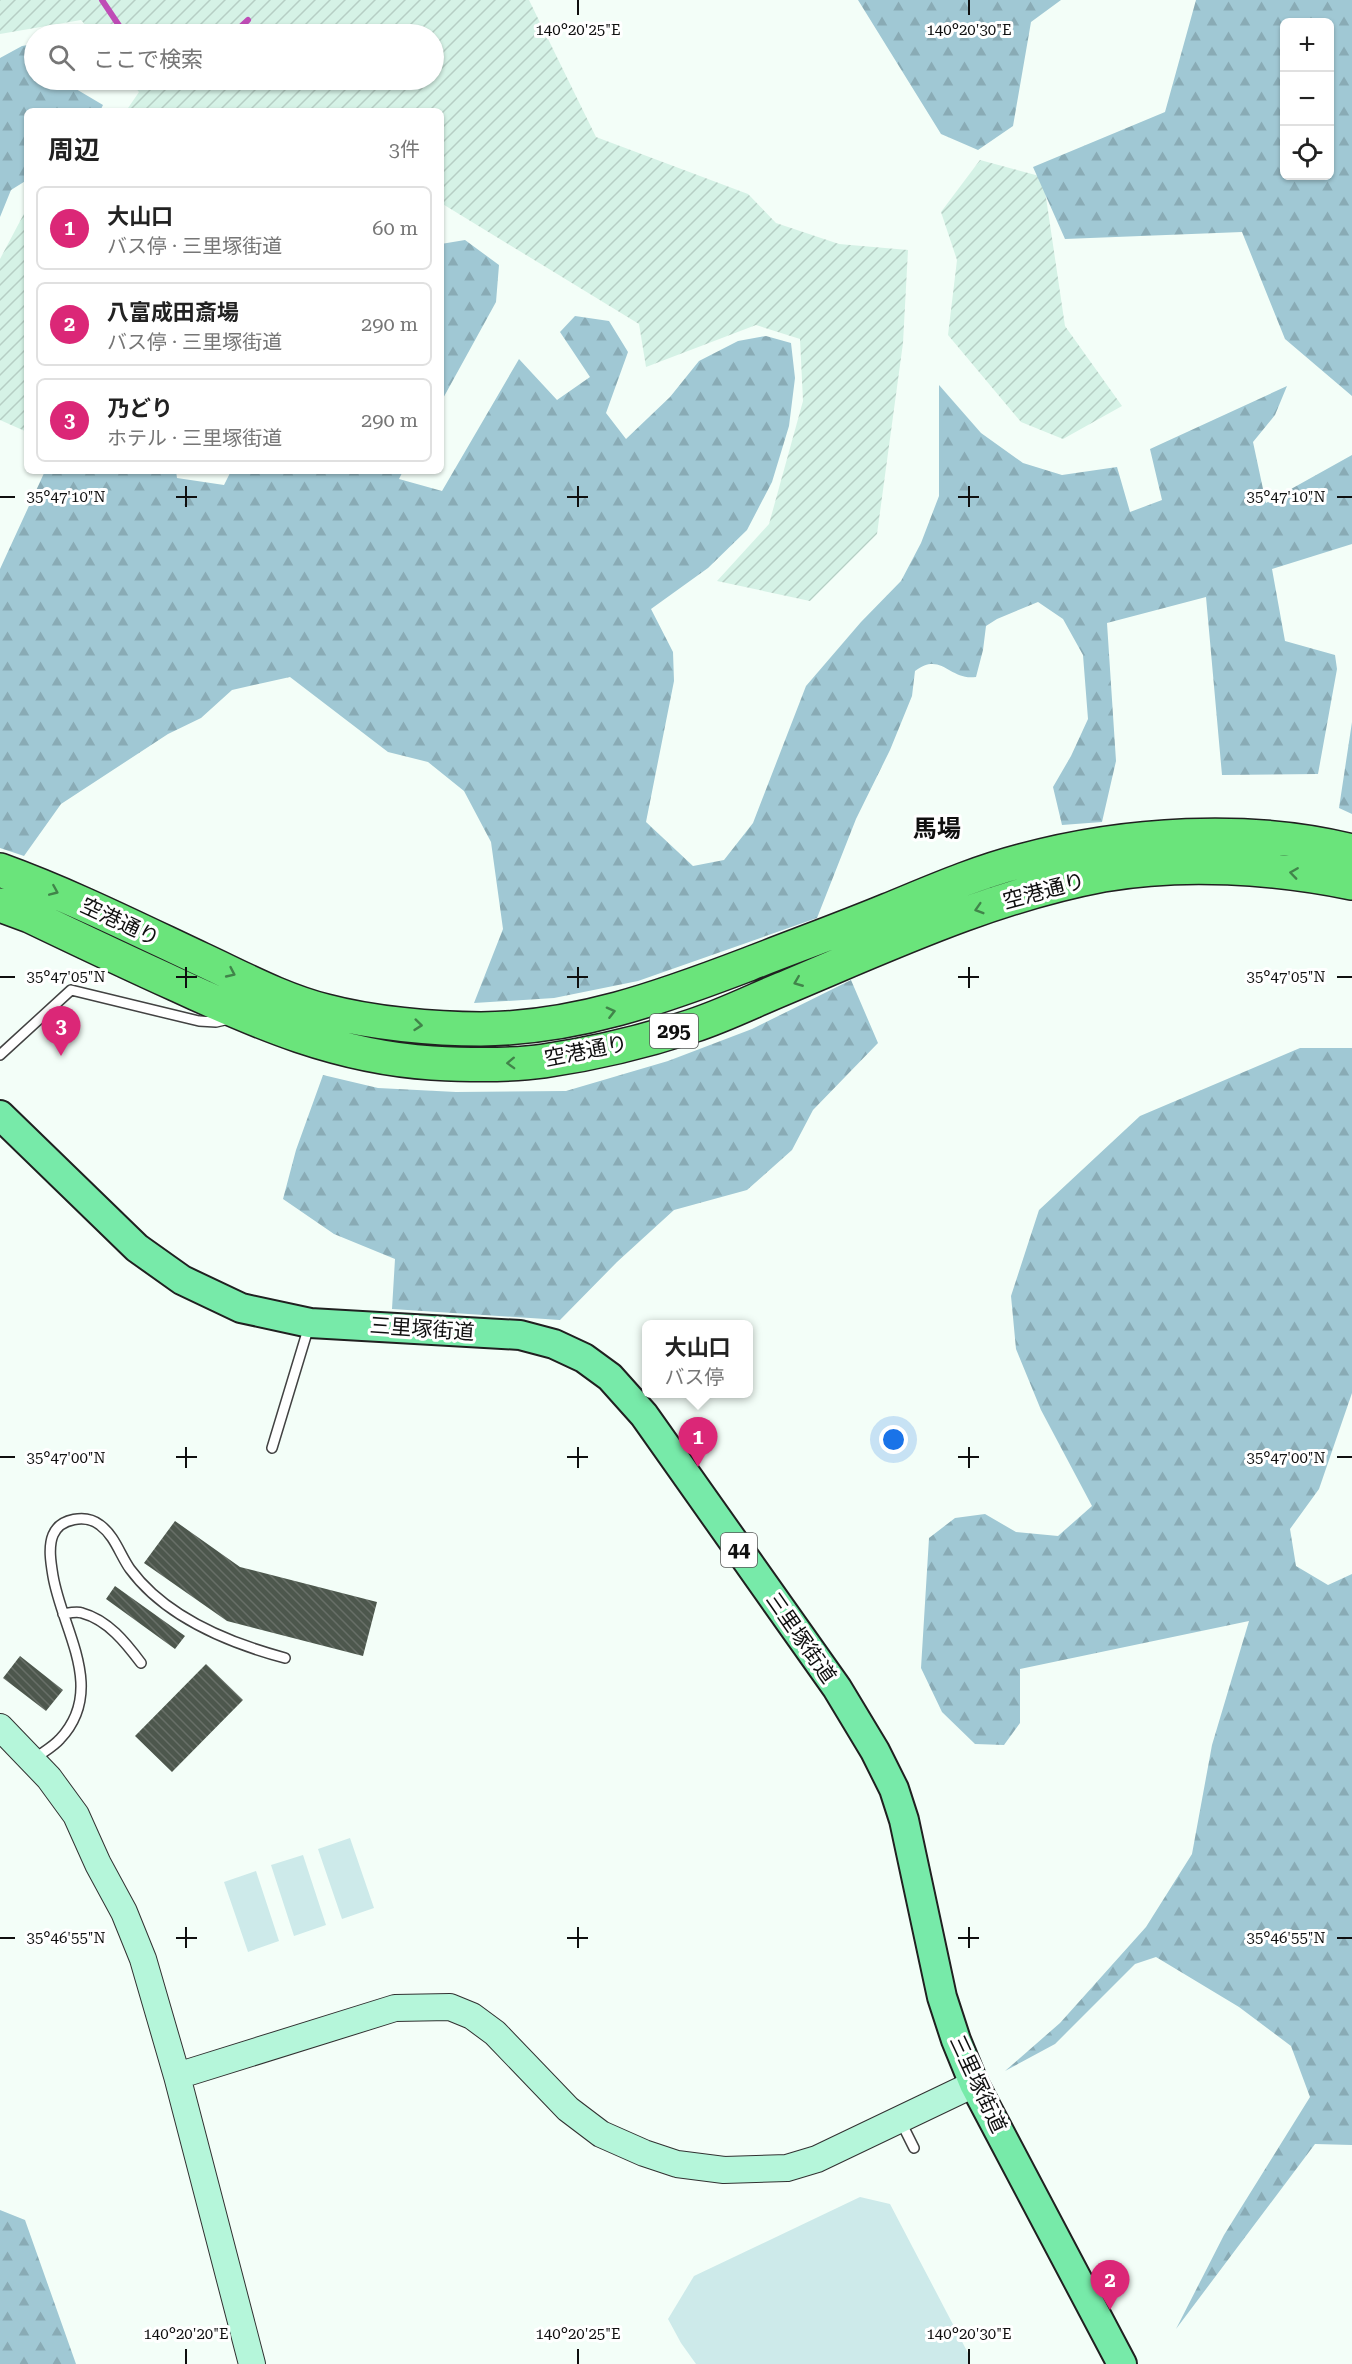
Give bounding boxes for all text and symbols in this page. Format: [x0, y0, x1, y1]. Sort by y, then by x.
map controls [1280, 18, 1334, 180]
button: + [1280, 18, 1334, 72]
text: 140°20'25"E [535, 21, 621, 39]
text: 140°20'30"E [926, 21, 1012, 39]
search box [24, 24, 444, 90]
icon: search [45, 41, 78, 74]
text: ここで検索 [93, 47, 203, 72]
button: − [1280, 72, 1334, 126]
button: locate [1280, 126, 1334, 180]
text: 周辺 [48, 135, 100, 165]
text: 3件 [389, 137, 420, 161]
text: 大山口 [107, 204, 173, 229]
text: 1 [64, 216, 75, 240]
text: 60 m [372, 216, 418, 240]
text: バス停 · 三里塚街道 [107, 234, 282, 258]
text: 八富成田斎場 [107, 300, 239, 325]
text: 2 [64, 312, 75, 336]
text: 290 m [361, 312, 418, 336]
text: バス停 · 三里塚街道 [107, 330, 282, 354]
text: 乃どり [107, 396, 173, 421]
text: 3 [64, 408, 75, 432]
text: 290 m [361, 408, 418, 432]
text: ホテル · 三里塚街道 [107, 426, 282, 450]
text: 35°47'10"N [26, 488, 106, 506]
text: 35°47'10"N [1246, 488, 1326, 506]
district label: 馬場 [913, 815, 961, 843]
one-way arrow [1290, 868, 1299, 880]
street label: 空港通り [1000, 869, 1088, 913]
one-way arrow [48, 884, 59, 896]
street label: 空港通り [77, 893, 163, 951]
one-way arrow [974, 902, 985, 914]
one-way arrow [225, 966, 236, 978]
text: 35°47'05"N [26, 968, 106, 986]
text: 35°47'05"N [1246, 968, 1326, 986]
one-way arrow [793, 975, 804, 987]
pin: 3 [42, 1006, 80, 1056]
one-way arrow [606, 1006, 616, 1019]
road number: 295 [650, 1014, 698, 1048]
one-way arrow [413, 1018, 422, 1031]
street label: 空港通り [542, 1031, 630, 1071]
one-way arrow [506, 1056, 515, 1069]
street label: 三里塚街道 [369, 1313, 475, 1345]
popup [642, 1320, 753, 1398]
text: 大山口 [664, 1335, 731, 1360]
text: バス停 [664, 1365, 724, 1389]
pin: 1 [678, 1418, 718, 1467]
your location [879, 1425, 908, 1454]
text: 35°47'00"N [26, 1449, 106, 1467]
text: 35°47'00"N [1246, 1449, 1326, 1467]
road number: 44 [721, 1533, 757, 1567]
street label: 三里塚街道 [761, 1588, 841, 1688]
text: 35°46'55"N [26, 1929, 106, 1947]
text: 35°46'55"N [1246, 1929, 1326, 1947]
street label: 三里塚街道 [945, 2031, 1011, 2137]
pin: 2 [1090, 2260, 1130, 2310]
text: 140°20'20"E [143, 2325, 229, 2343]
text: 140°20'25"E [535, 2325, 621, 2343]
text: 140°20'30"E [926, 2325, 1012, 2343]

